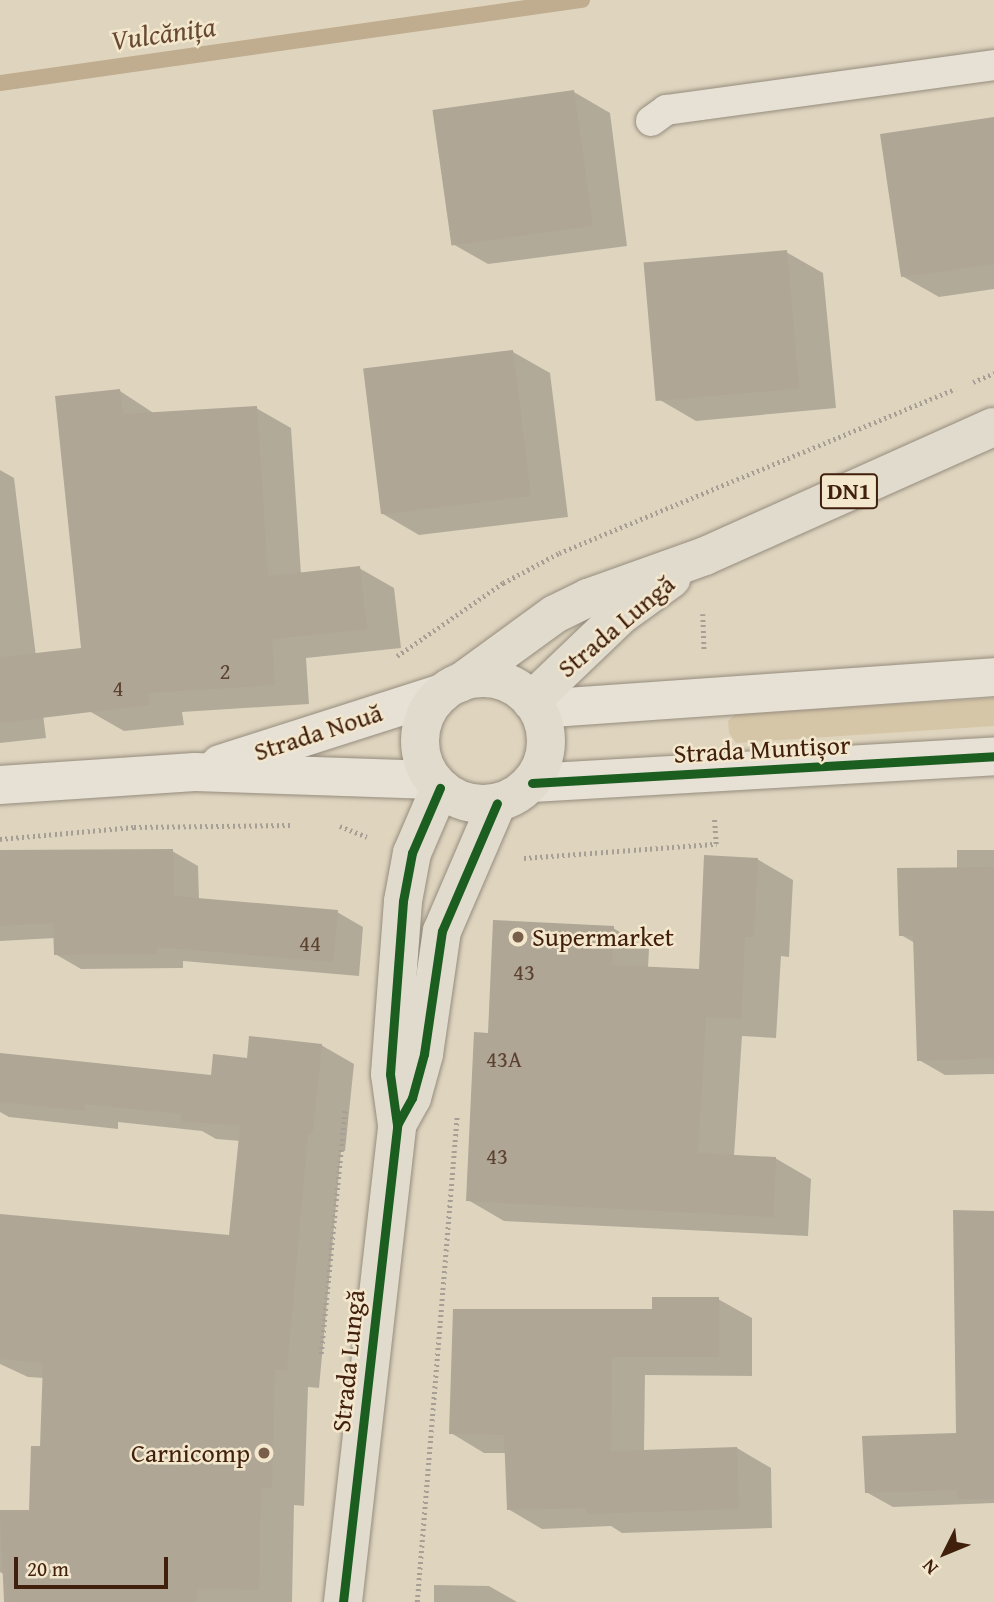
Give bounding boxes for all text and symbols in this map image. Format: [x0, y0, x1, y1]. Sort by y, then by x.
water label: Vulcănița [109, 9, 217, 57]
road number: DN1 [819, 470, 879, 512]
street label: Strada Lungă [551, 568, 681, 684]
house number: 2 [219, 657, 231, 685]
house number: 4 [112, 674, 124, 702]
street label: Strada Nouă [250, 697, 386, 767]
street label: Strada Muntișor [673, 729, 851, 769]
place label: Supermarket [532, 921, 674, 953]
house number: 44 [299, 929, 321, 957]
marker: Supermarket [510, 929, 526, 945]
house number: 43 [513, 958, 535, 986]
house number: 43A [486, 1045, 522, 1073]
house number: 43 [486, 1142, 508, 1170]
street label: Strada Lungă [325, 1288, 371, 1434]
place label: Carnicomp [131, 1437, 250, 1469]
marker: Carnicomp [256, 1445, 272, 1461]
north arrow [910, 1518, 980, 1588]
scale bar [18, 1542, 172, 1586]
text: 20 m [27, 1553, 69, 1584]
text: N [915, 1553, 944, 1582]

